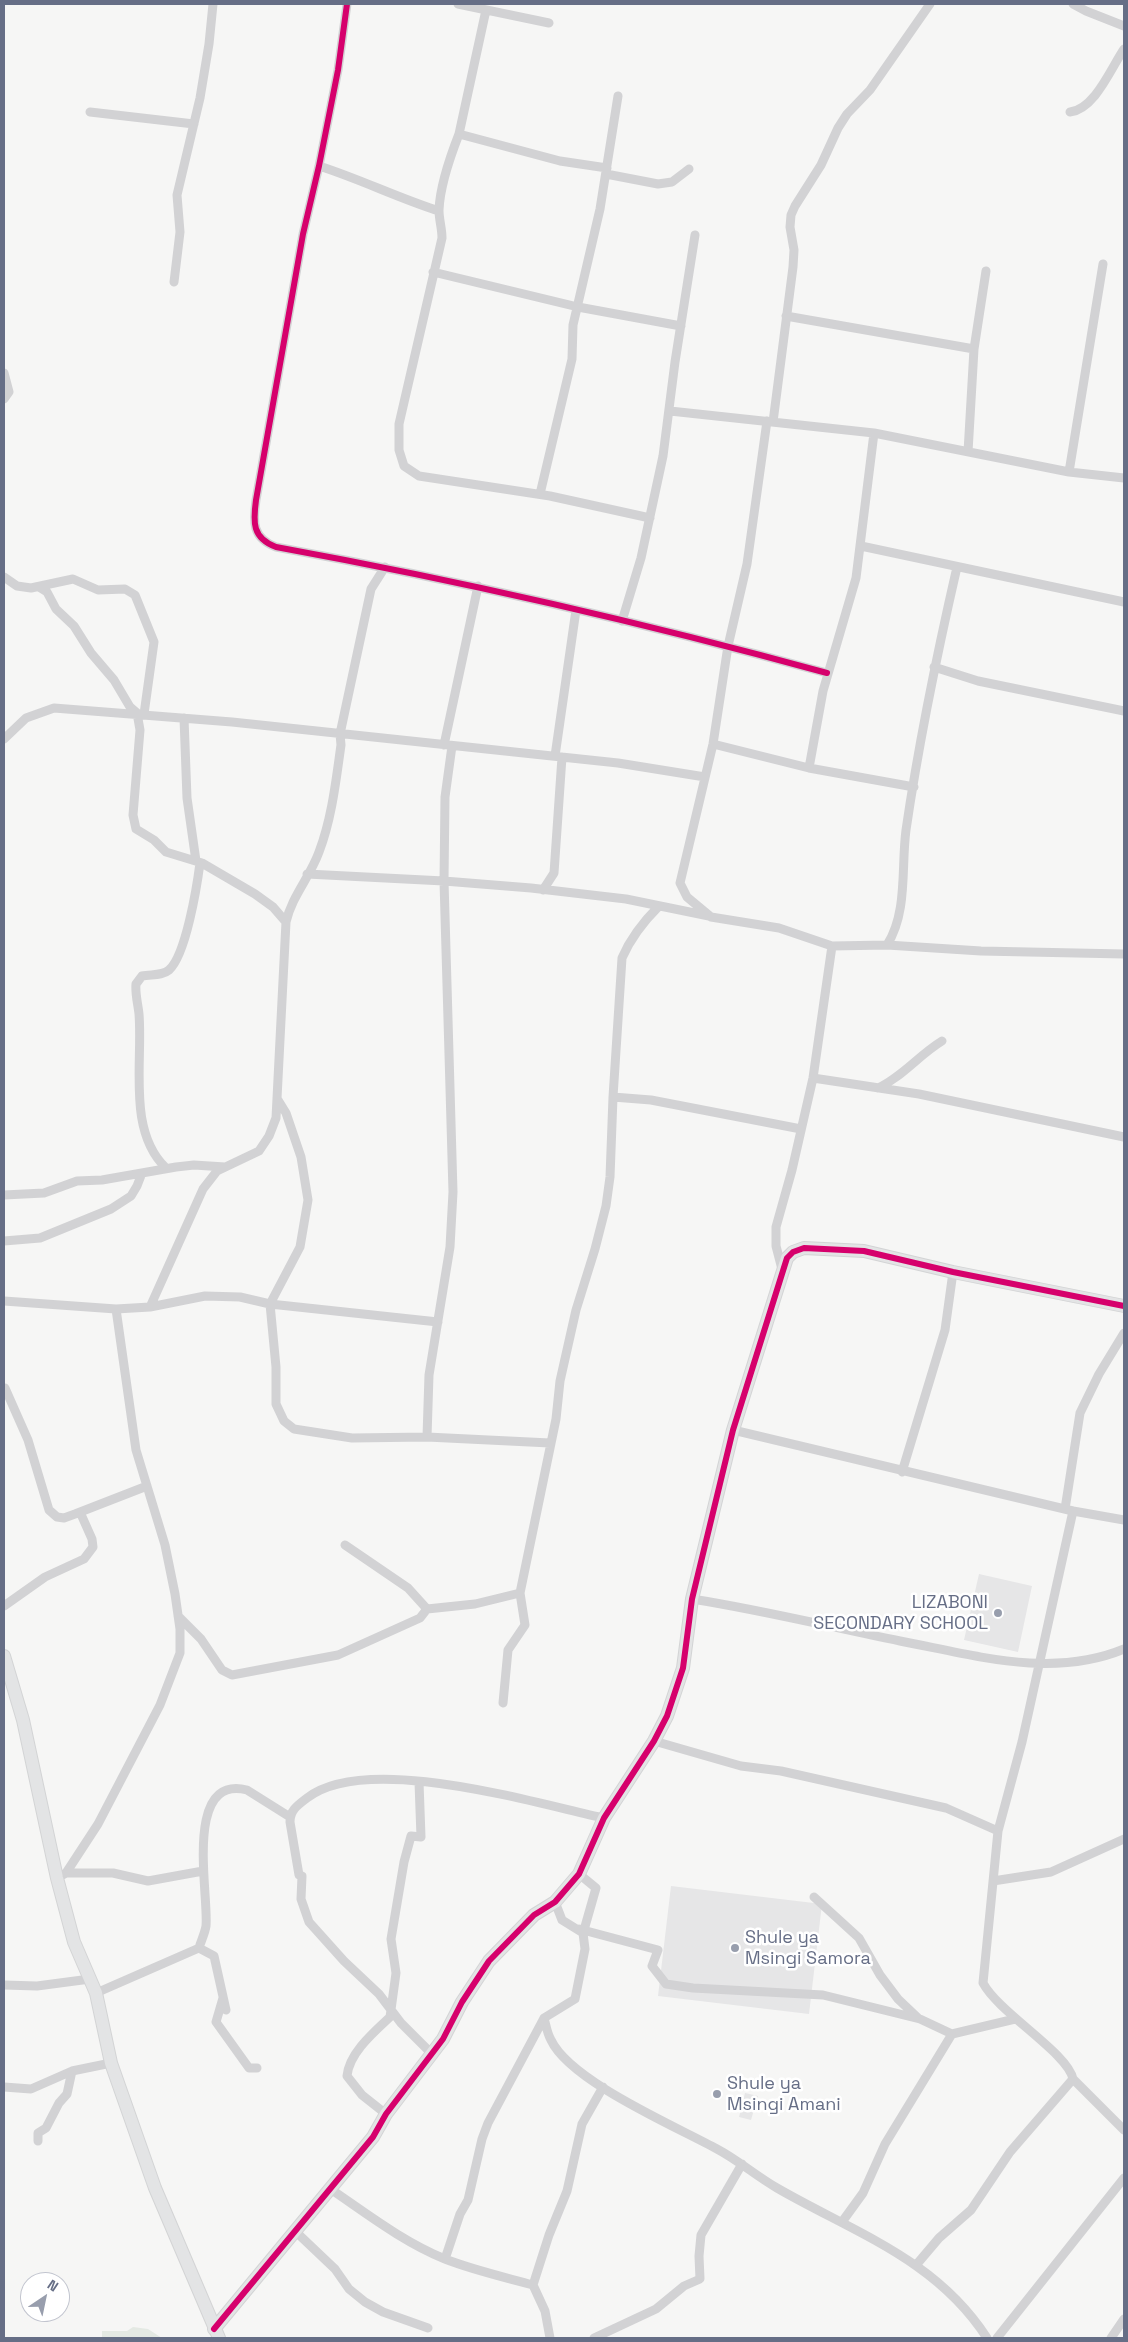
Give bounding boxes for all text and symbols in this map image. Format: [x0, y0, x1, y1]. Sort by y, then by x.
place label: LIZABONI SECONDARY SCHOOL [813, 1592, 988, 1635]
marker: LIZABONI SECONDARY SCHOOL [992, 1607, 1004, 1619]
place label: Shule ya Msingi Samora [745, 1927, 871, 1970]
marker: Shule ya Msingi Samora [729, 1942, 741, 1954]
place label: Shule ya Msingi Amani [727, 2073, 841, 2116]
marker: Shule ya Msingi Amani [711, 2088, 723, 2100]
north arrow [20, 2272, 70, 2322]
text: N [44, 2275, 62, 2295]

